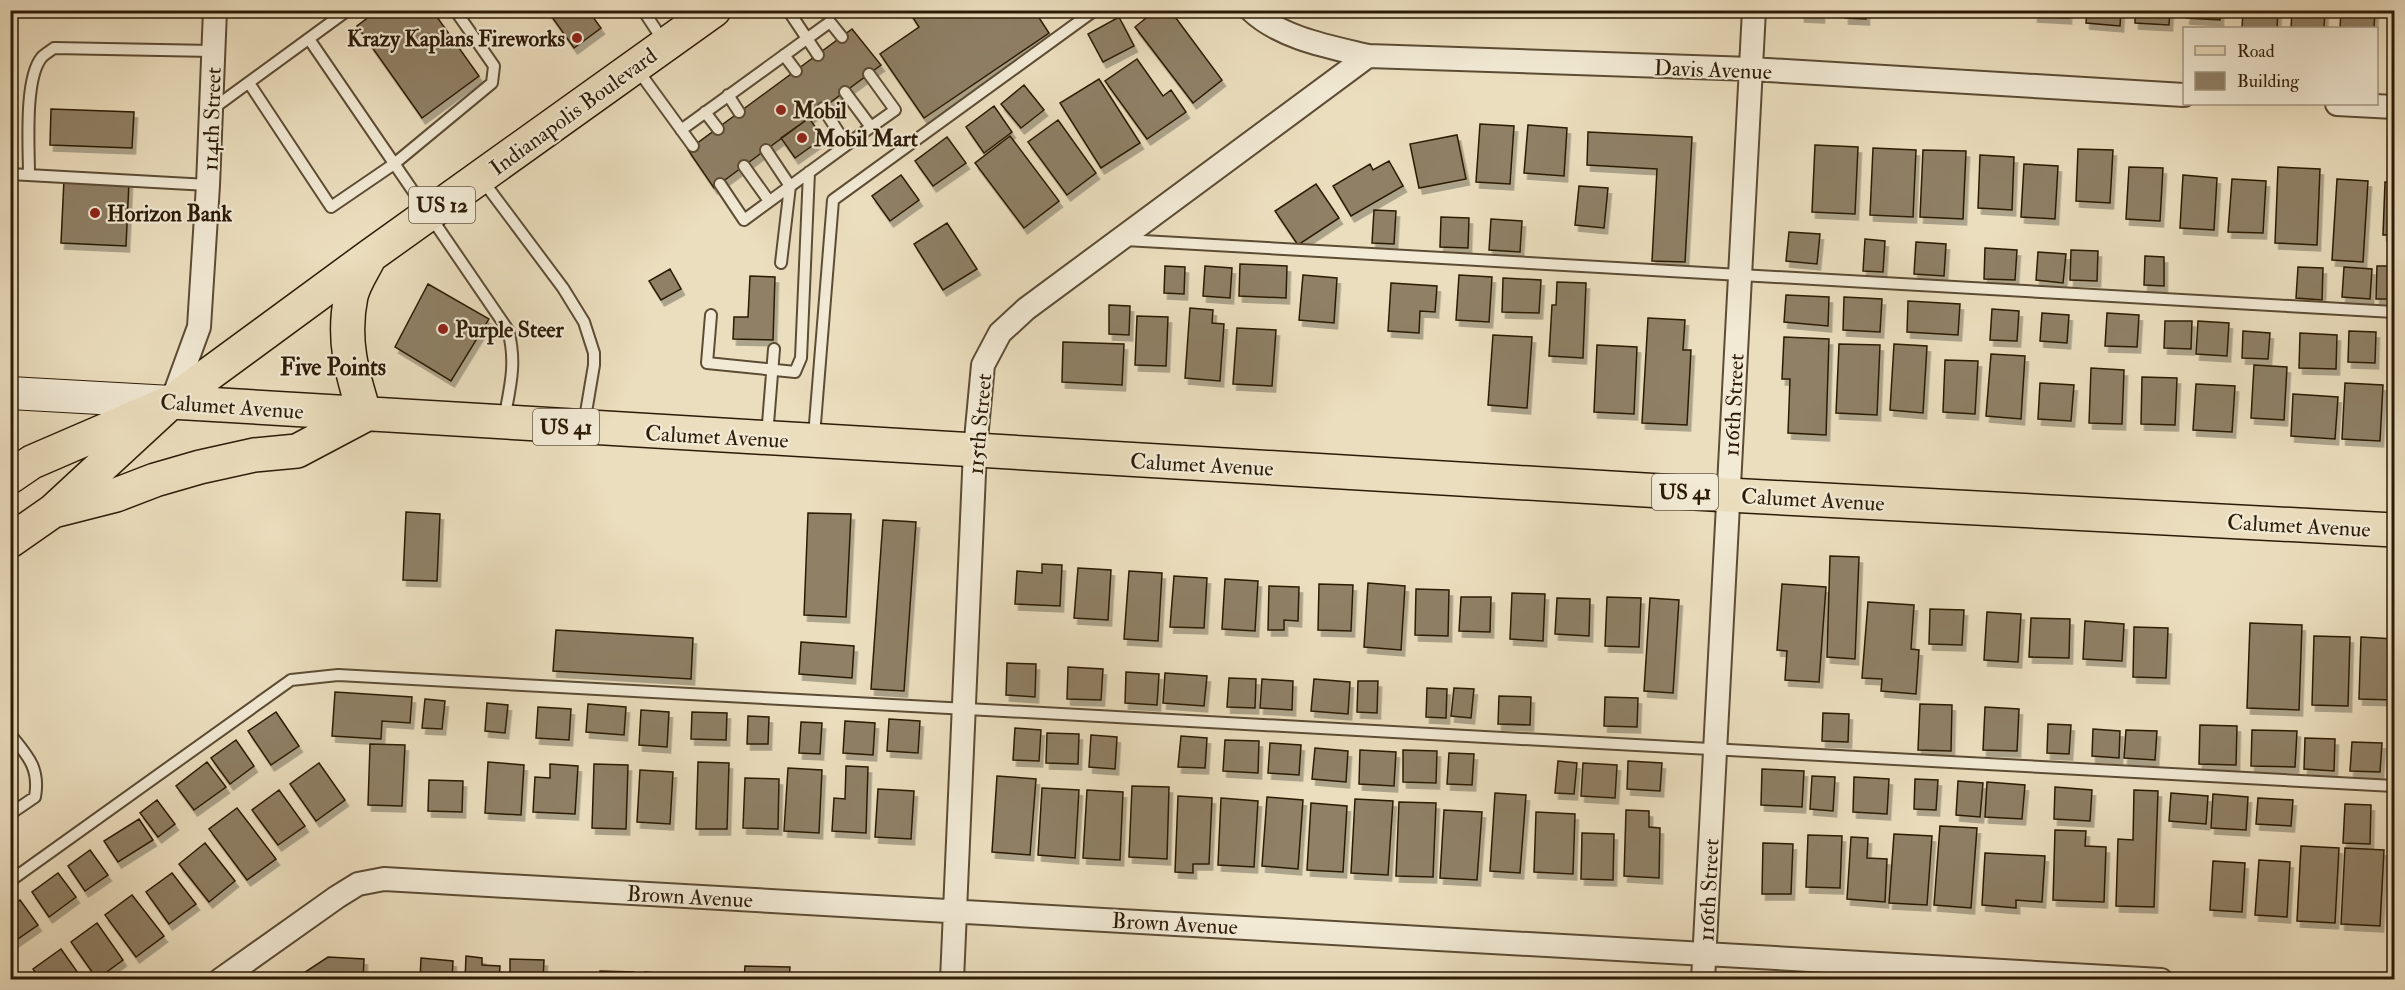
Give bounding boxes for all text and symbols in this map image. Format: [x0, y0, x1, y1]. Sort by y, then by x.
place label: Krazy Kaplans Fireworks [347, 25, 565, 54]
legend [2183, 27, 2378, 105]
marker: Krazy Kaplans Fireworks [570, 31, 584, 45]
text: Road [2237, 40, 2275, 63]
street label: Indianapolis Boulevard [484, 42, 663, 183]
street label: Davis Avenue [1654, 54, 1772, 86]
street label: 114th Street [196, 67, 228, 171]
text: Building [2237, 70, 2300, 93]
place label: Mobil [792, 97, 847, 125]
marker: Mobil [774, 103, 788, 117]
place label: Mobil Mart [813, 125, 919, 153]
marker: Mobil Mart [795, 131, 809, 145]
road number: US 12 [409, 187, 475, 223]
place label: Horizon Bank [107, 200, 232, 228]
marker: Horizon Bank [88, 206, 102, 220]
place label: Purple Steer [455, 316, 565, 345]
marker: Purple Steer [436, 322, 450, 336]
district label: Five Points [280, 352, 386, 383]
street label: 116th Street [1717, 353, 1751, 457]
street label: 115th Street [962, 372, 998, 476]
street label: Calumet Avenue [159, 388, 305, 426]
road number: US 41 [533, 409, 599, 445]
street label: Calumet Avenue [644, 419, 789, 455]
street label: Calumet Avenue [1129, 447, 1274, 483]
road number: US 41 [1652, 474, 1718, 510]
street label: Calumet Avenue [1740, 482, 1885, 518]
street label: Calumet Avenue [2226, 508, 2371, 544]
street label: 116th Street [1692, 838, 1726, 942]
street label: Brown Avenue [626, 880, 754, 914]
street label: Brown Avenue [1111, 907, 1239, 941]

